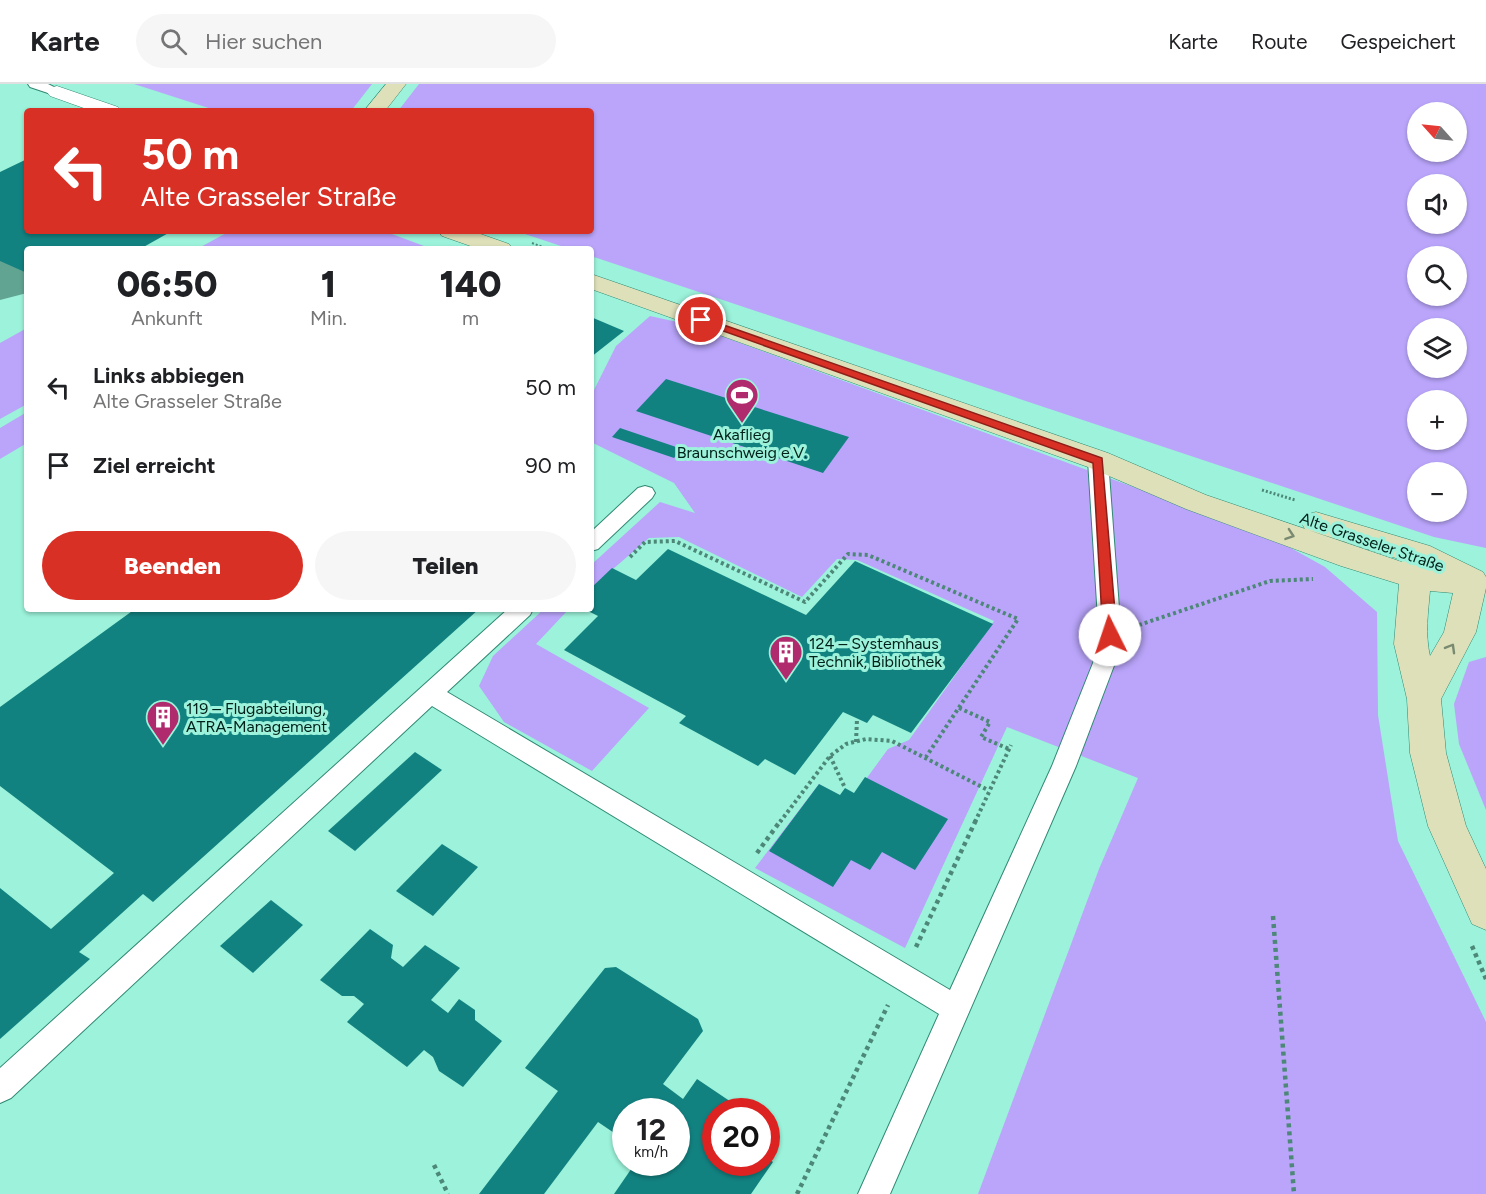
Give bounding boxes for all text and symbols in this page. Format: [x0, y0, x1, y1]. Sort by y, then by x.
search box [136, 14, 556, 68]
text: Karte [30, 24, 100, 58]
icon: search [157, 25, 190, 58]
text: Hier suchen [205, 28, 322, 55]
text: Karte [1168, 29, 1218, 54]
text: Route [1251, 29, 1307, 54]
text: Gespeichert [1340, 29, 1456, 54]
north arrow [1407, 102, 1467, 162]
map controls [1407, 102, 1467, 522]
text: 50 m [141, 129, 239, 180]
icon: left [42, 132, 120, 210]
button: sound [1407, 174, 1467, 234]
text: Alte Grasseler Straße [141, 180, 396, 213]
button: search [1407, 246, 1467, 306]
text: 06:50 [117, 263, 217, 306]
text: 1 [321, 263, 336, 306]
text: 140 [440, 263, 501, 306]
pin [675, 294, 726, 345]
icon: arrive [684, 303, 717, 336]
text: Ankunft [131, 306, 203, 330]
text: Min. [310, 306, 347, 330]
text: m [462, 306, 479, 330]
button: layers [1407, 318, 1467, 378]
text: Links abbiegen [93, 362, 244, 389]
icon: left [42, 371, 75, 404]
text: 50 m [525, 374, 576, 401]
sports icon: Akaflieg Braunschweig e.V. [724, 377, 760, 424]
text: Alte Grasseler Straße [93, 389, 282, 413]
button: + [1407, 390, 1467, 450]
place label: Akaflieg Braunschweig e.V. [677, 425, 807, 462]
icon: arrive [42, 449, 75, 482]
text: Ziel erreicht [93, 452, 216, 479]
text: 90 m [525, 452, 576, 479]
button: − [1407, 462, 1467, 522]
street label: Alte Grasseler Straße [1297, 508, 1447, 576]
one-way arrow [1284, 528, 1294, 541]
button: Beenden [42, 531, 303, 600]
button: Teilen [315, 531, 576, 600]
position arrow [1078, 603, 1142, 667]
building icon: 124 – Systemhaus Technik, Bibliothek [768, 634, 804, 681]
place label: 124 – Systemhaus Technik, Bibliothek [809, 634, 942, 671]
one-way arrow [1444, 644, 1456, 654]
building icon: 119 – Flugabteilung, ATRA-Management [145, 699, 181, 746]
place label: 119 – Flugabteilung, ATRA-Management [186, 699, 327, 736]
speed limit sign: 20 [702, 1098, 780, 1176]
text: 12 [636, 1111, 666, 1148]
text: km/h [634, 1143, 668, 1161]

